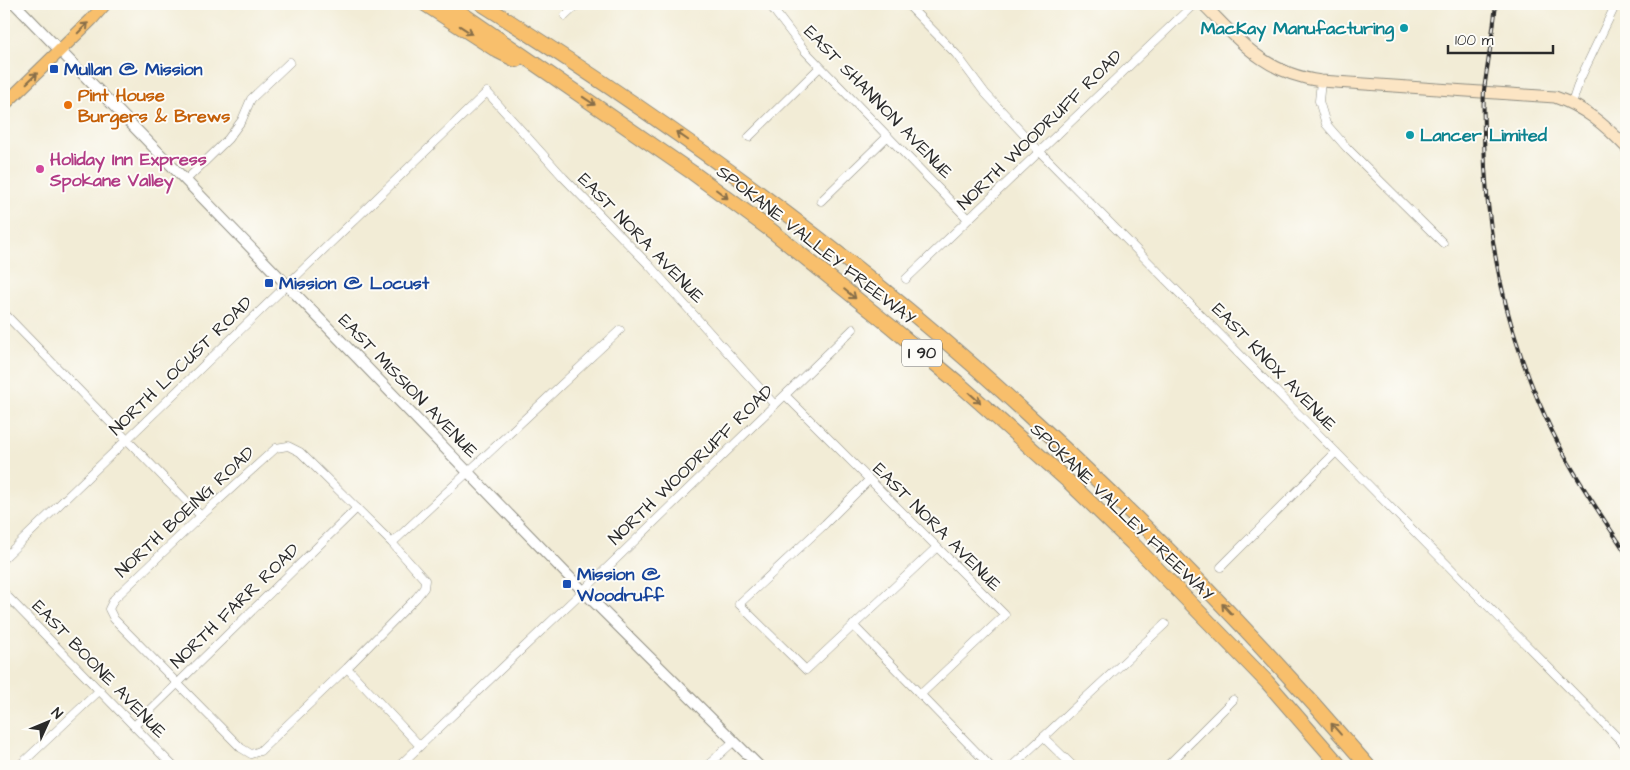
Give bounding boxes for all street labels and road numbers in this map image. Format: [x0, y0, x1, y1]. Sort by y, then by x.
street label: EAST SHANNON AVENUE [798, 20, 958, 185]
street label: NORTH WOODRUFF ROAD [952, 44, 1129, 216]
street label: SPOKANE VALLEY FREEWAY [711, 159, 921, 331]
street label: EAST NORA AVENUE [572, 167, 710, 309]
street label: NORTH LOCUST ROAD [104, 290, 259, 441]
street label: EAST KNOX AVENUE [1206, 297, 1342, 437]
street label: EAST MISSION AVENUE [332, 308, 484, 464]
road number: I 90 [902, 339, 942, 366]
street label: NORTH WOODRUFF ROAD [603, 379, 780, 551]
street label: SPOKANE VALLEY FREEWAY [1025, 417, 1220, 607]
street label: NORTH BOEING ROAD [110, 440, 261, 583]
street label: EAST NORA AVENUE [867, 457, 1007, 597]
street label: NORTH FARR ROAD [165, 538, 305, 674]
street label: EAST BOONE AVENUE [27, 595, 171, 743]

